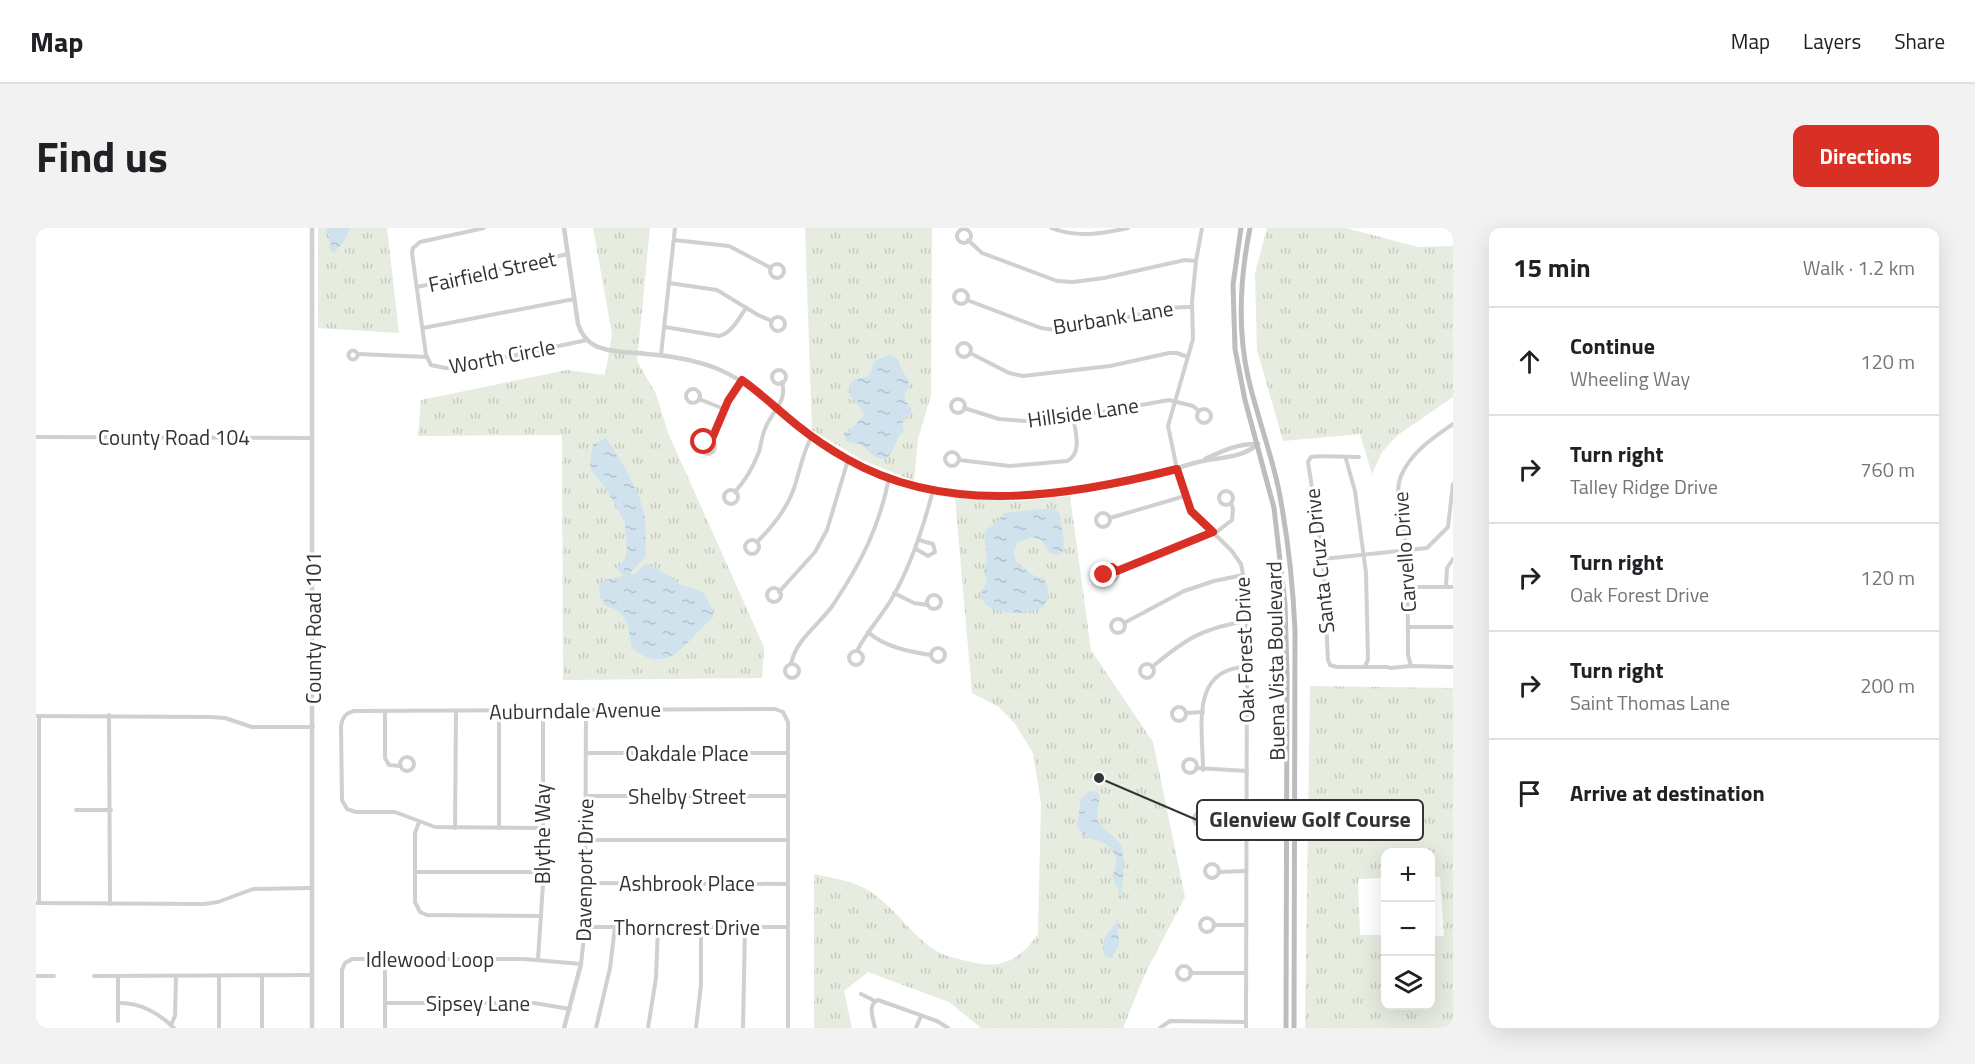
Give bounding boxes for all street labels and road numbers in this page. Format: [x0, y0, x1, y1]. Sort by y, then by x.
street label: Fairfield Street [425, 242, 559, 300]
street label: Burbank Lane [1051, 292, 1175, 342]
street label: Worth Circle [446, 330, 558, 382]
street label: Hillside Lane [1025, 388, 1141, 436]
street label: County Road 104 [98, 421, 250, 453]
street label: Santa Cruz Drive [1295, 487, 1343, 635]
street label: Carvello Drive [1384, 490, 1424, 614]
street label: County Road 101 [297, 552, 329, 704]
street label: Buena Vista Boulevard [1257, 561, 1293, 761]
street label: Oak Forest Drive [1225, 576, 1263, 724]
street label: Auburndale Avenue [489, 693, 661, 727]
street label: Oakdale Place [625, 737, 749, 769]
street label: Shelby Street [628, 780, 747, 812]
street label: Blythe Way [526, 784, 558, 884]
street label: Davenport Drive [567, 798, 601, 942]
street label: Ashbrook Place [619, 867, 755, 899]
street label: Thorncrest Drive [614, 911, 760, 943]
street label: Idlewood Loop [366, 943, 494, 975]
street label: Sipsey Lane [426, 987, 530, 1019]

